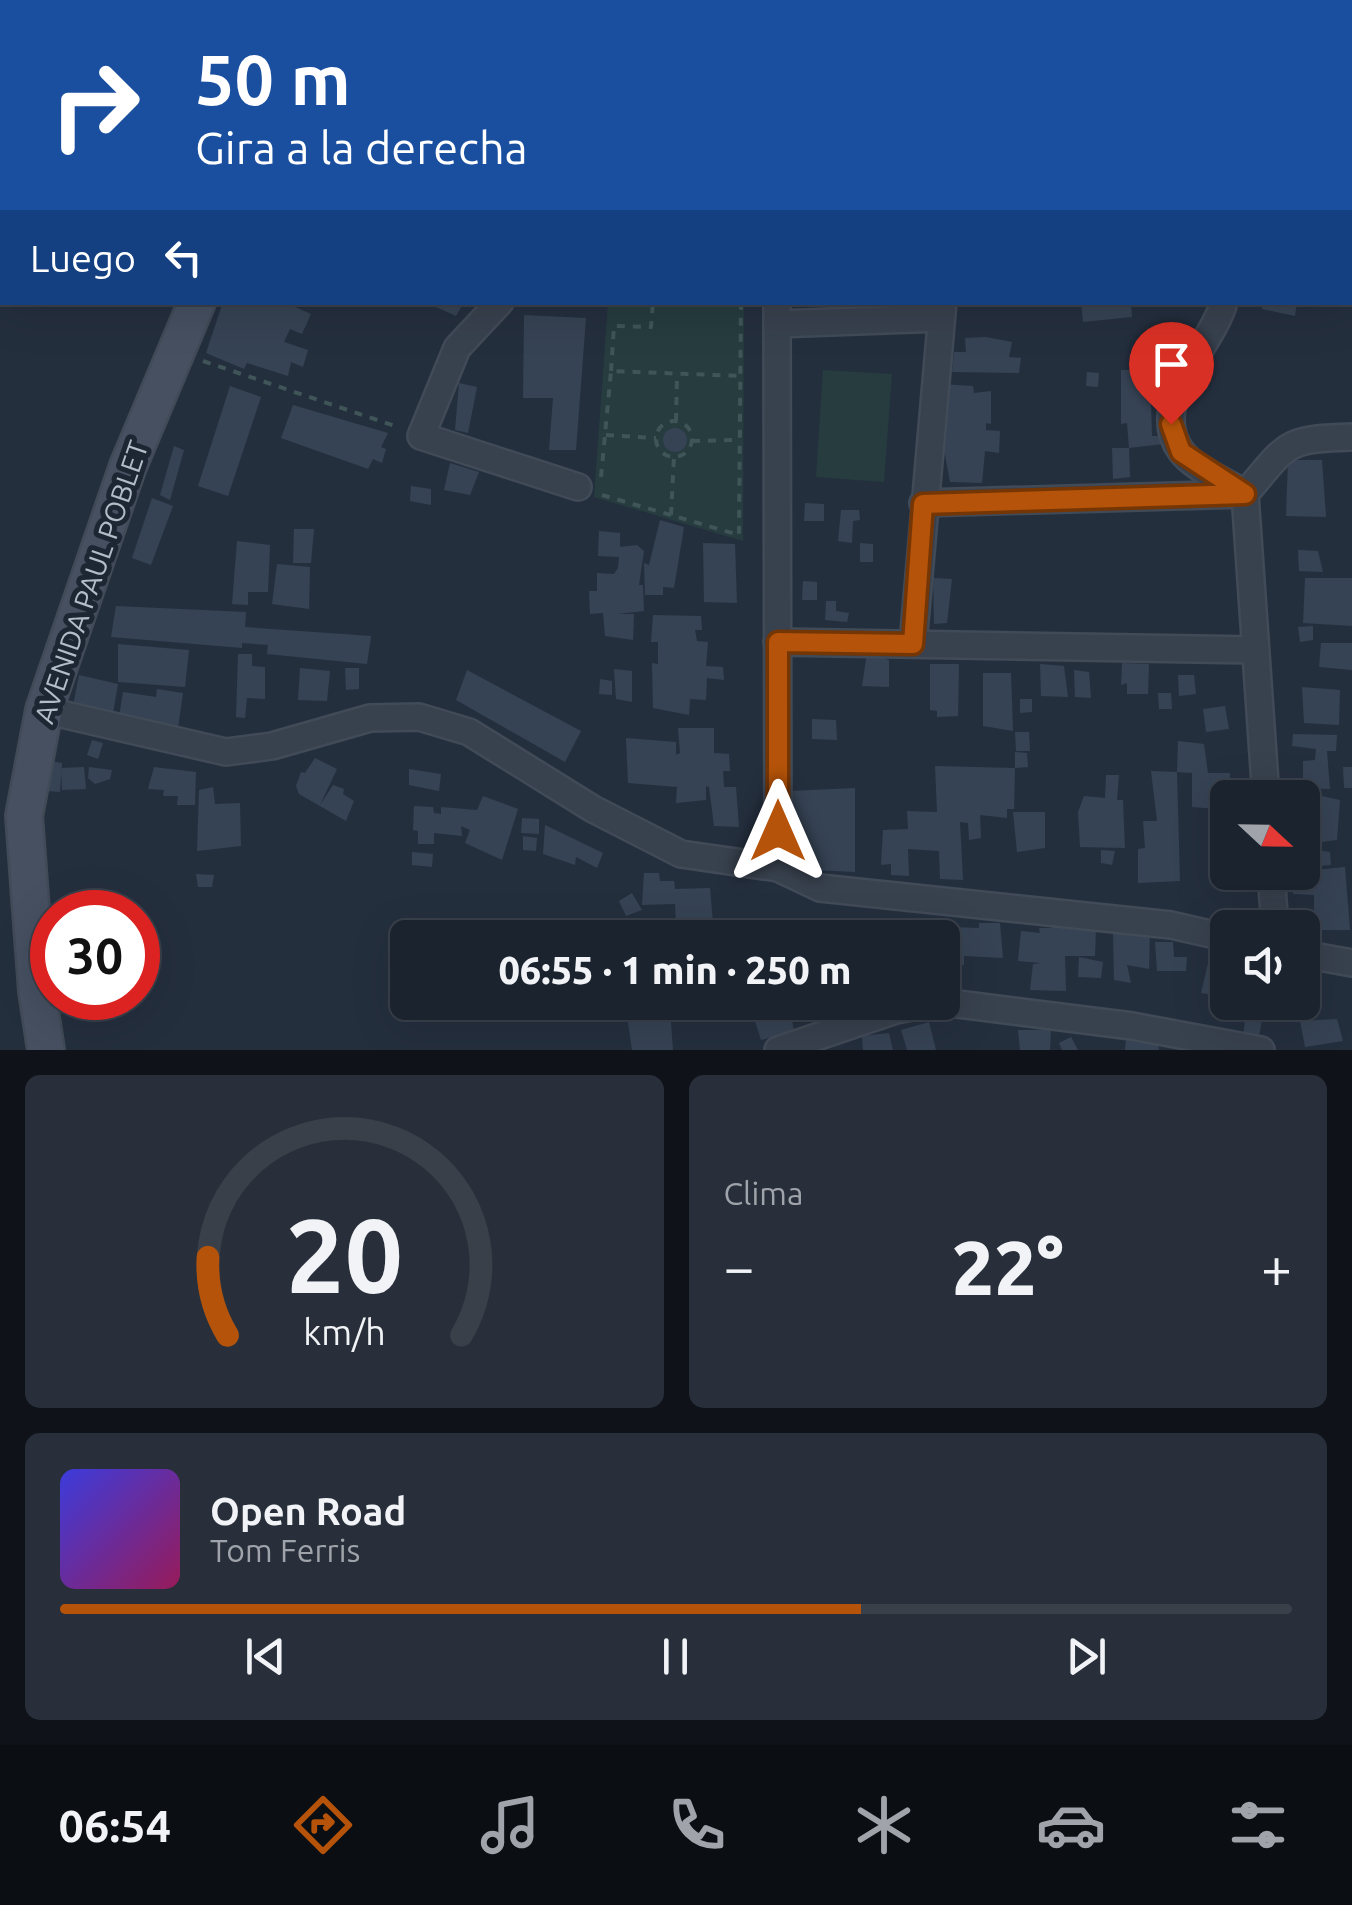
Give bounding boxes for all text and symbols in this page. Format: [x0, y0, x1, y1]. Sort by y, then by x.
icon: right [30, 40, 160, 170]
text: 50 m [195, 40, 351, 118]
text: Gira a la derecha [195, 122, 528, 173]
icon: left [156, 230, 211, 285]
text: Luego [30, 237, 136, 279]
pin [1129, 322, 1214, 425]
icon: arrive [1144, 337, 1199, 392]
street label: AVENIDA PAUL POBLET [28, 436, 154, 727]
position arrow [726, 779, 830, 883]
north arrow [1210, 780, 1320, 890]
map controls [1210, 780, 1320, 1020]
speed limit sign: 30 [30, 890, 160, 1020]
button: sound [1210, 910, 1320, 1020]
text: 06:55 · 1 min · 250 m [498, 949, 852, 991]
text: Clima [724, 1175, 803, 1211]
text: 20 [286, 1196, 403, 1313]
text: 22° [952, 1225, 1064, 1309]
text: − [724, 1236, 755, 1297]
text: + [1261, 1236, 1292, 1297]
text: km/h [303, 1312, 386, 1352]
text: Open Road [210, 1490, 406, 1532]
text: Tom Ferris [210, 1532, 360, 1568]
icon: previous [238, 1629, 293, 1684]
icon: pause [648, 1629, 703, 1684]
icon: next [1059, 1629, 1114, 1684]
icon: directions [288, 1790, 358, 1860]
icon: music [475, 1790, 545, 1860]
icon: phone [662, 1790, 732, 1860]
icon: climate [849, 1790, 919, 1860]
icon: car [1036, 1790, 1106, 1860]
icon: filters [1223, 1790, 1293, 1860]
text: 06:54 [59, 1800, 171, 1851]

